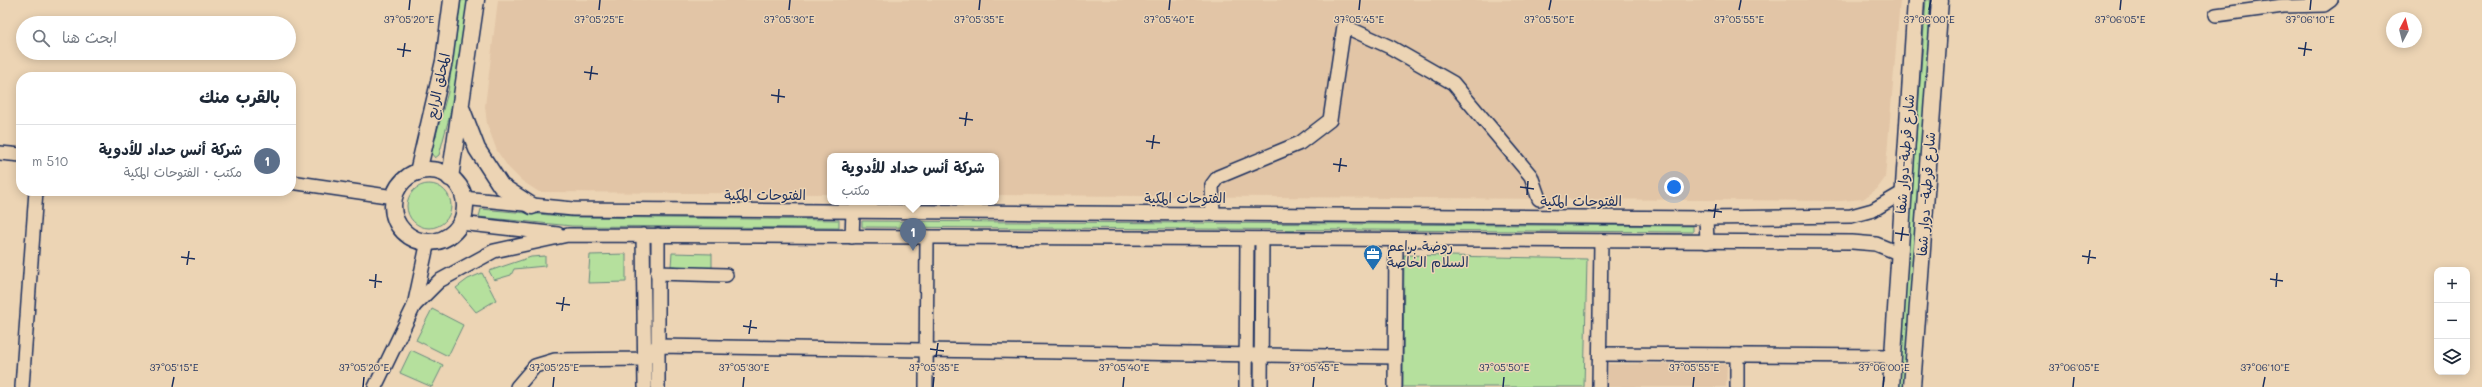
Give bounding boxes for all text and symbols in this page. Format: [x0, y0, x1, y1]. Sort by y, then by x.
text: 37°05'20"E [384, 12, 435, 26]
text: 37°05'25"E [574, 12, 624, 26]
text: 37°05'30"E [764, 12, 815, 26]
text: 37°05'35"E [954, 12, 1004, 26]
text: 37°05'40"E [1144, 12, 1195, 26]
text: 37°05'45"E [1334, 12, 1384, 26]
text: 37°05'50"E [1524, 12, 1575, 26]
text: 37°05'55"E [1714, 12, 1764, 26]
text: 37°06'00"E [1903, 12, 1955, 26]
text: 37°06'05"E [2095, 12, 2146, 26]
text: 37°06'10"E [2285, 12, 2335, 26]
north arrow [2386, 12, 2422, 48]
search box [16, 16, 296, 60]
icon: search [30, 27, 52, 49]
text: ابحث هنا [62, 27, 117, 47]
street label: المحلق الرابع [421, 51, 456, 121]
text: بالقرب منك [199, 85, 280, 107]
street label: شارع قرطبة-دوار شفا [1891, 93, 1919, 215]
street label: شارع قرطبة- دوار شفا [1912, 131, 1940, 257]
text: شركة أنس حداد للأدوية [99, 139, 242, 159]
text: 510 m [32, 152, 68, 169]
text: 1 [264, 152, 270, 169]
popup [827, 153, 999, 205]
text: شركة أنس حداد للأدوية [841, 157, 985, 177]
text: مكتب · الفتوحات المكية [124, 163, 242, 180]
your location [1664, 177, 1684, 197]
text: مكتب [841, 181, 870, 198]
street label: الفتوحات المكية [724, 185, 806, 204]
street label: الفتوحات المكية [1144, 188, 1226, 207]
street label: الفتوحات المكية [1540, 191, 1622, 210]
pin: 1 [900, 218, 926, 251]
place label: روضة براعم السلام الخاصة [1387, 236, 1469, 273]
office icon: روضة براعم السلام الخاصة [1362, 243, 1384, 271]
map controls [2434, 267, 2470, 375]
button: + [2434, 267, 2470, 303]
button: − [2434, 303, 2470, 339]
button: layers [2434, 339, 2470, 375]
text: 37°05'15"E [149, 360, 199, 374]
text: 37°05'20"E [339, 360, 390, 374]
text: 37°05'25"E [529, 360, 579, 374]
text: 37°05'30"E [719, 360, 770, 374]
text: 37°05'35"E [909, 360, 959, 374]
text: 37°05'40"E [1099, 360, 1150, 374]
text: 37°05'45"E [1289, 360, 1339, 374]
text: 37°05'50"E [1479, 360, 1530, 374]
text: 37°05'55"E [1669, 360, 1719, 374]
text: 37°06'00"E [1858, 360, 1910, 374]
text: 37°06'05"E [2049, 360, 2100, 374]
text: 37°06'10"E [2240, 360, 2290, 374]

